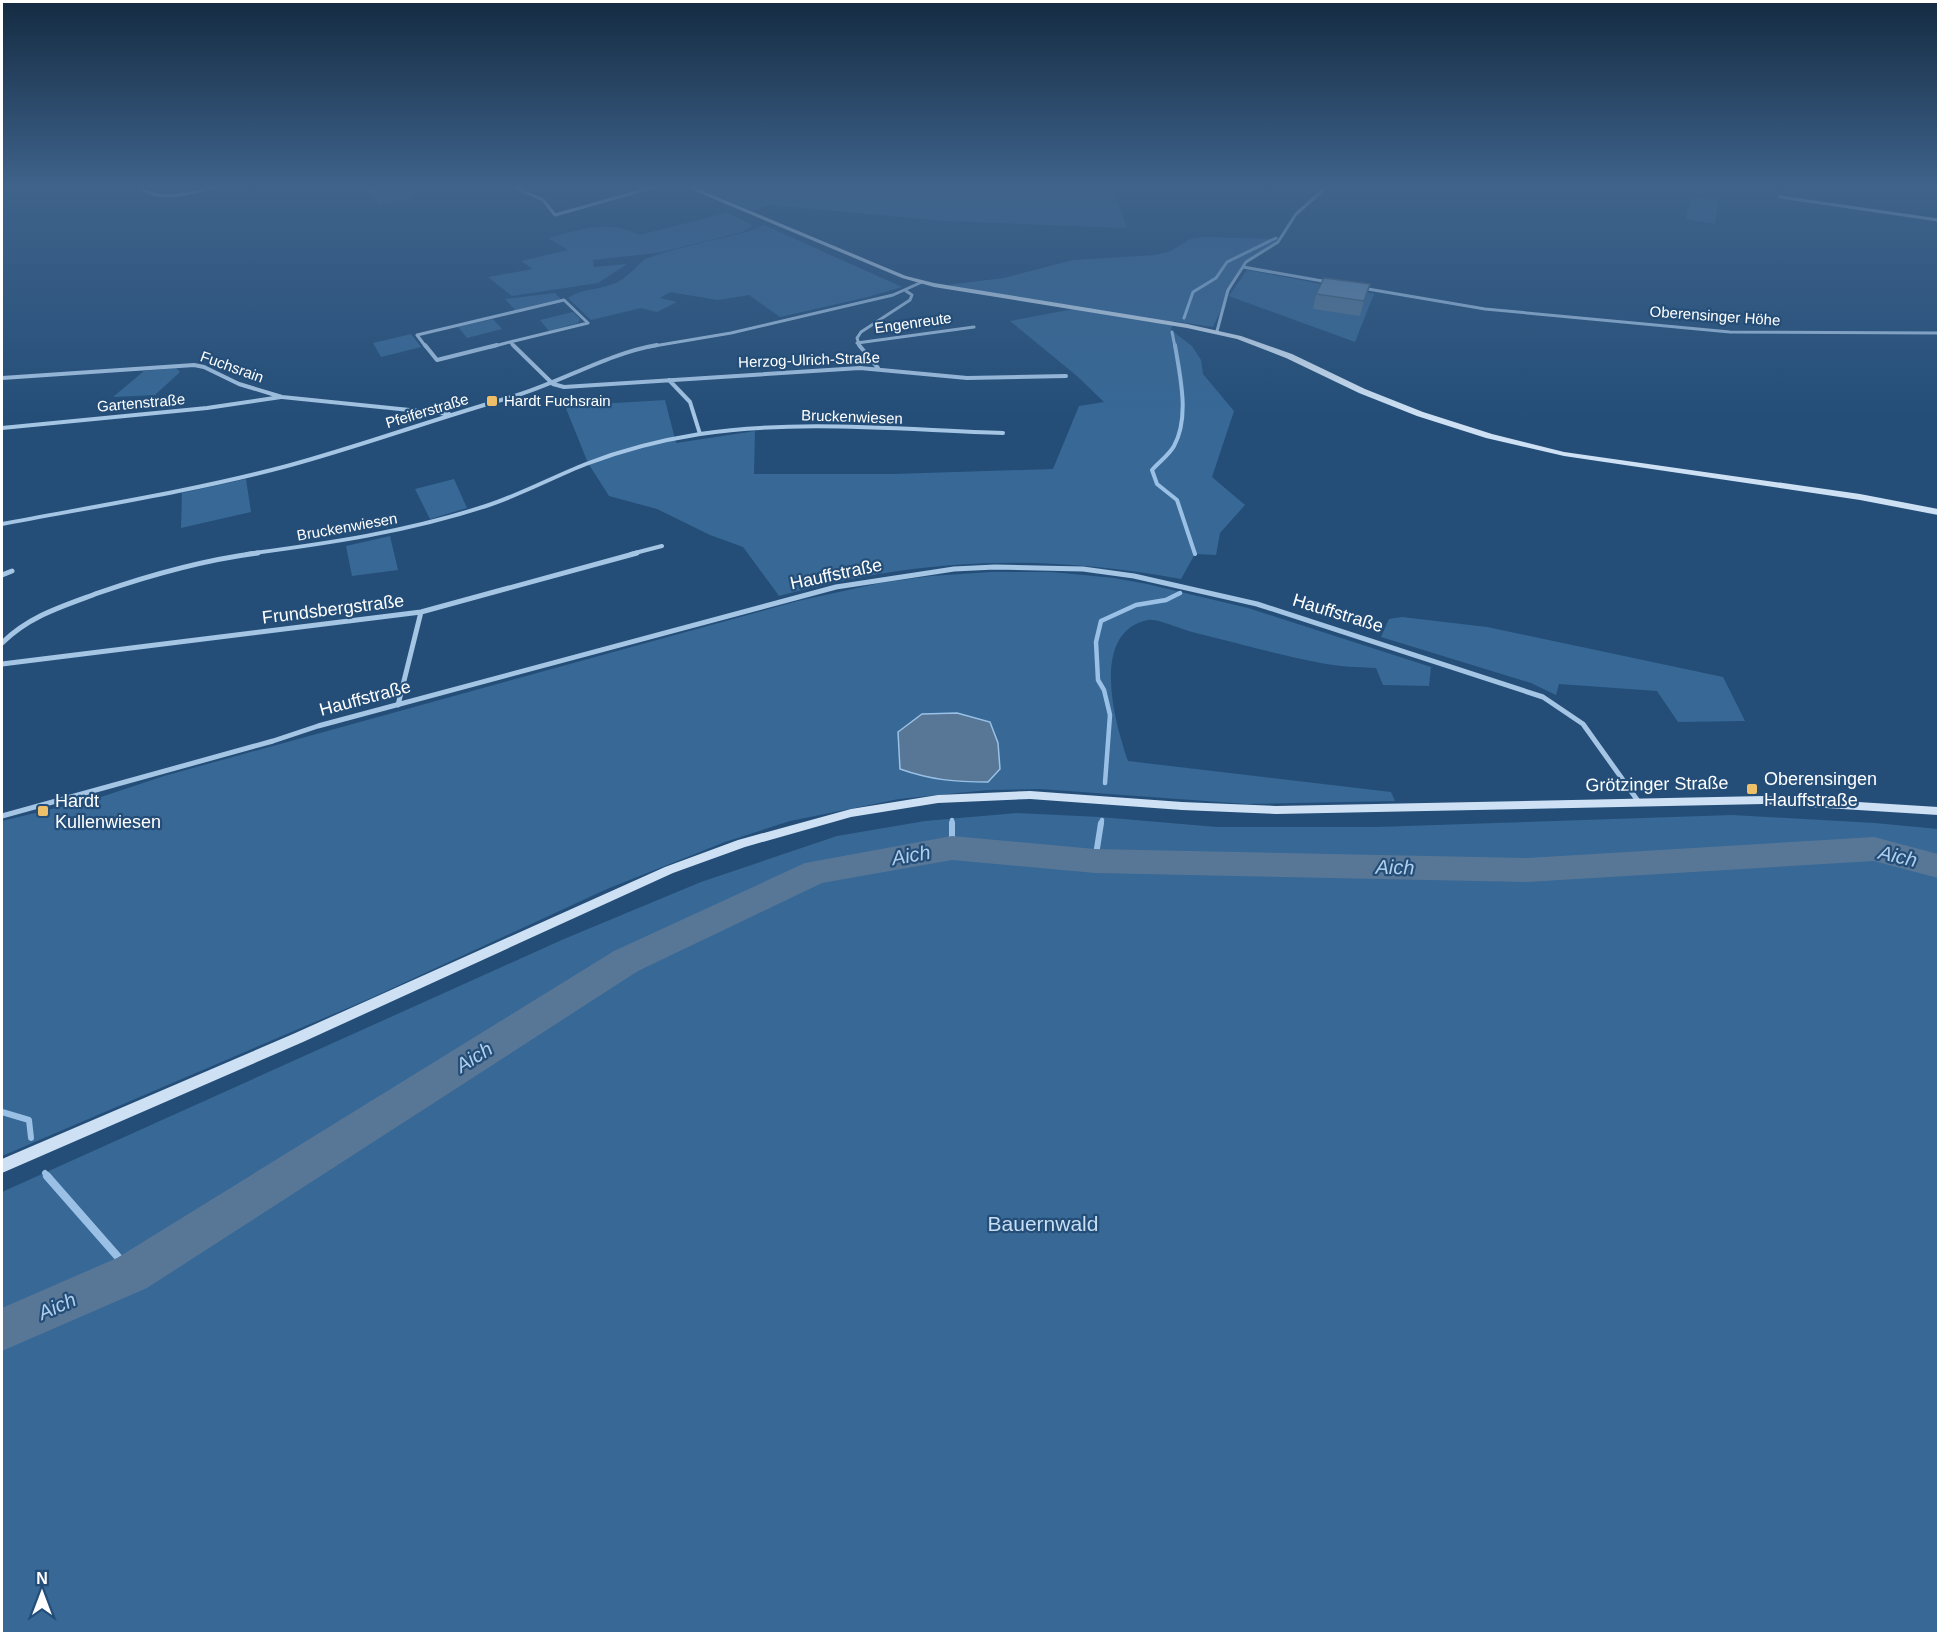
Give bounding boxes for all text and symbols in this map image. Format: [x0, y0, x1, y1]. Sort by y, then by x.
street label: Oberensinger Höhe [1649, 302, 1781, 329]
street label: Engenreute [873, 309, 953, 336]
street label: Fuchsrain [198, 347, 266, 386]
street label: Herzog-Ulrich-Straße [738, 349, 880, 370]
street label: Gartenstraße [96, 390, 186, 415]
street label: Pfeiferstraße [383, 390, 470, 431]
place label: Hardt Fuchsrain [504, 392, 611, 409]
marker: Hardt Fuchsrain [485, 394, 499, 408]
street label: Bruckenwiesen [801, 406, 903, 427]
street label: Bruckenwiesen [295, 509, 398, 544]
street label: Hauffstraße [788, 554, 884, 594]
street label: Frundsbergstraße [261, 590, 405, 628]
street label: Hauffstraße [1290, 590, 1386, 636]
street label: Hauffstraße [317, 676, 413, 720]
place label: Oberensingen Hauffstraße [1764, 769, 1877, 810]
street label: Grötzinger Straße [1585, 773, 1729, 795]
marker: Oberensingen Hauffstraße [1745, 782, 1759, 796]
place label: Hardt Kullenwiesen [55, 791, 161, 832]
marker: Hardt Kullenwiesen [36, 804, 50, 818]
water label: Aich [889, 841, 932, 869]
water label: Aich [1876, 841, 1919, 871]
water label: Aich [1374, 856, 1415, 878]
water label: Aich [451, 1037, 496, 1077]
park label: Bauernwald [988, 1212, 1098, 1235]
water label: Aich [34, 1288, 79, 1324]
north arrow [12, 1563, 72, 1623]
text: N [36, 1570, 48, 1587]

